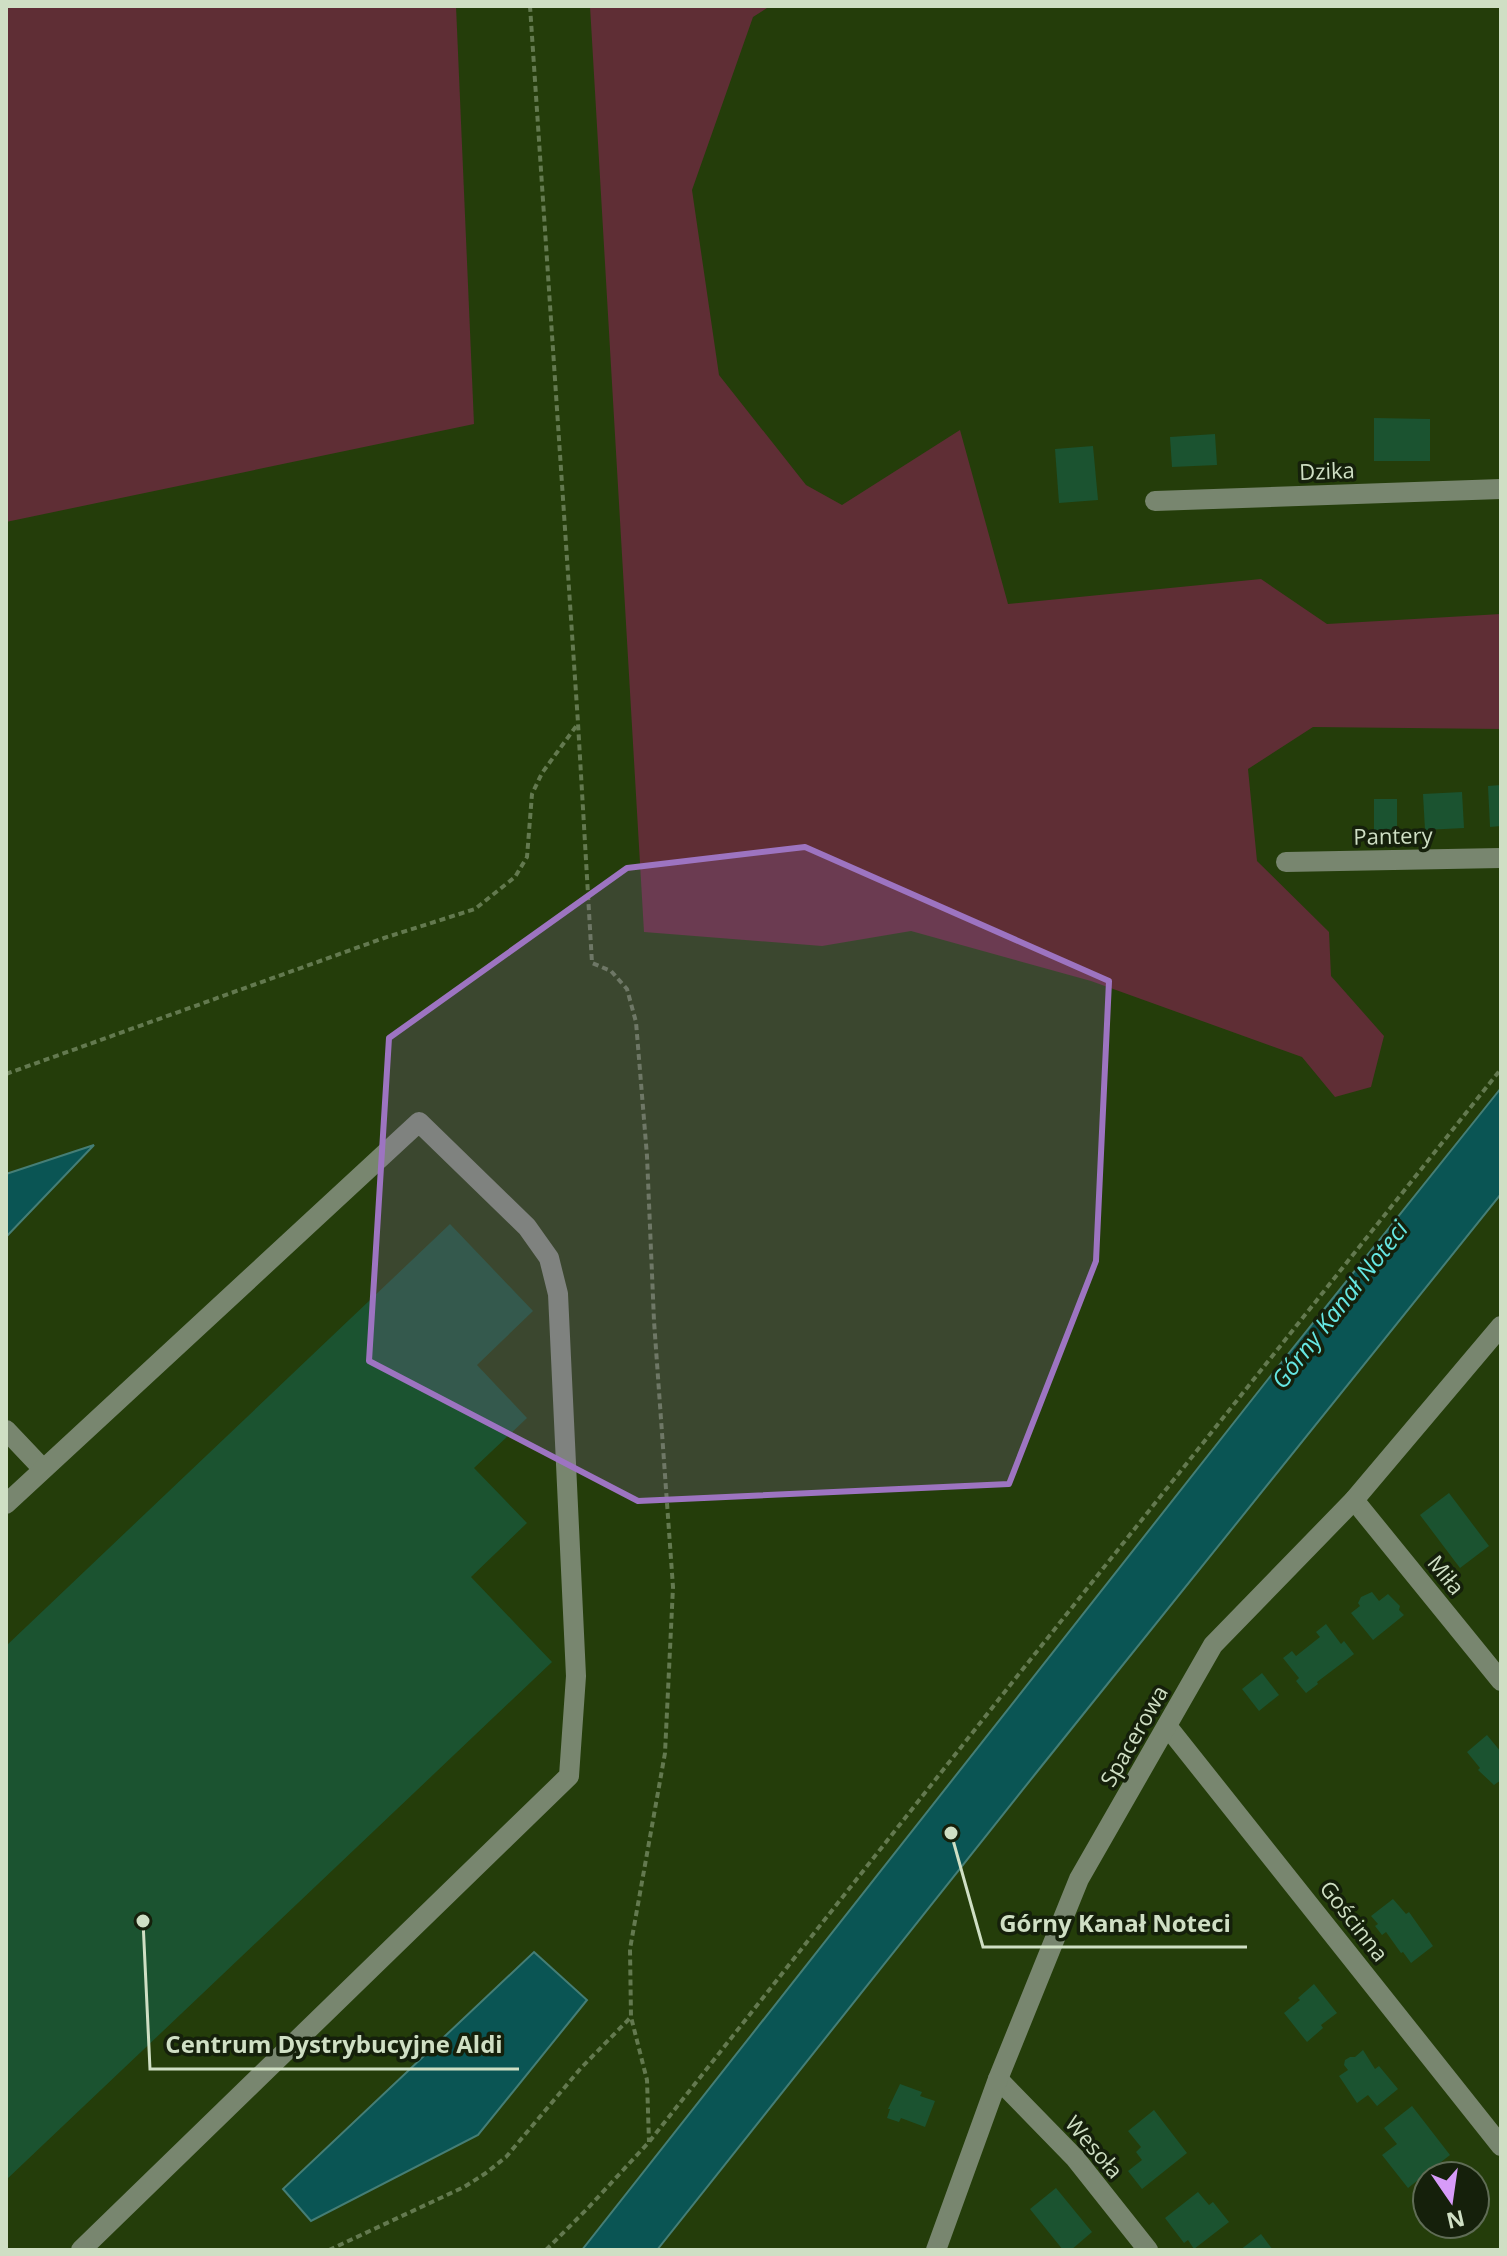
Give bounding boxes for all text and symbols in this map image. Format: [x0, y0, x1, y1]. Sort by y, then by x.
street label: Dzika [1299, 454, 1355, 486]
street label: Pantery [1353, 819, 1434, 851]
water label: Górny Kanał Noteci [1263, 1213, 1415, 1395]
street label: Miła [1422, 1548, 1472, 1601]
street label: Spacerowa [1092, 1679, 1174, 1792]
street label: Gościnna [1314, 1874, 1396, 1967]
callout: Górny Kanał Noteci [983, 1899, 1247, 1947]
text: Górny Kanał Noteci [999, 1906, 1231, 1939]
callout: Centrum Dystrybucyjne Aldi [150, 2021, 519, 2069]
text: Centrum Dystrybucyjne Aldi [165, 2027, 503, 2060]
street label: Wesoła [1059, 2109, 1130, 2184]
north arrow [1411, 2160, 1491, 2240]
text: N [1444, 2204, 1468, 2237]

